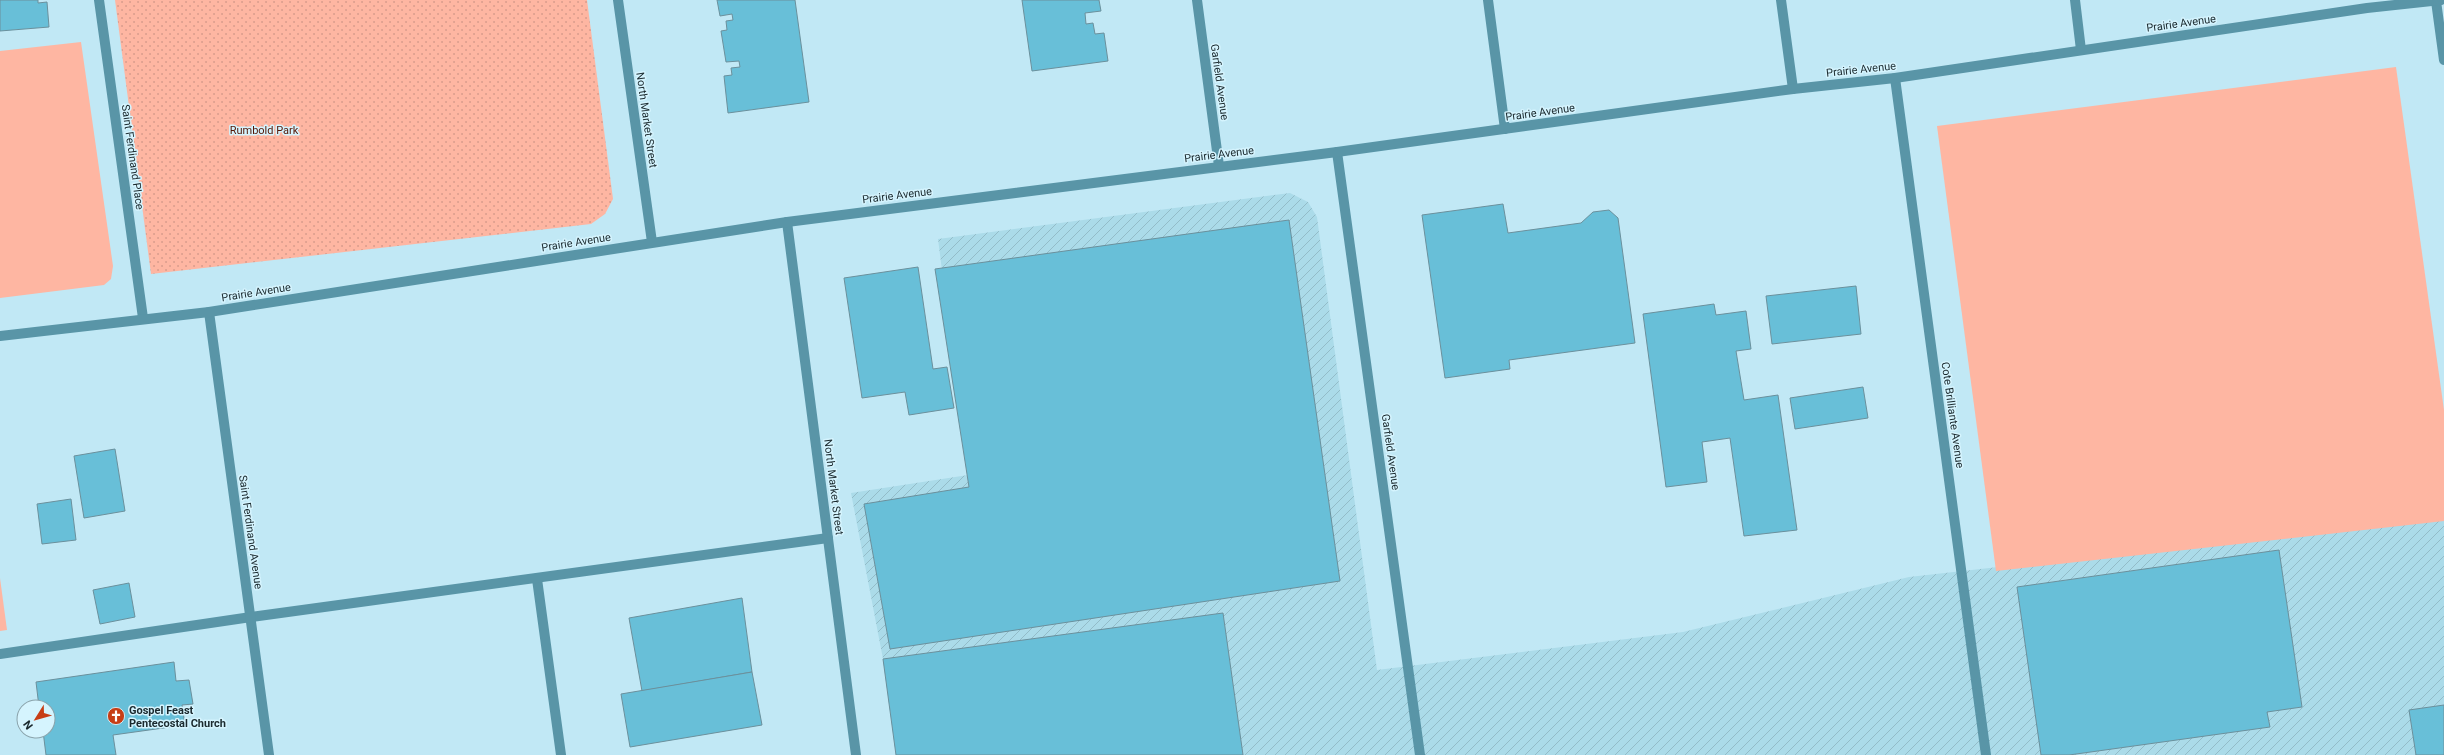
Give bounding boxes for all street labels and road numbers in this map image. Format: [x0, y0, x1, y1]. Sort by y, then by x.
street label: Prairie Avenue [2145, 12, 2217, 35]
street label: Garfield Avenue [1208, 43, 1231, 121]
street label: Prairie Avenue [1826, 59, 1897, 80]
street label: North Market Street [633, 71, 660, 169]
street label: Prairie Avenue [1504, 101, 1576, 124]
street label: Saint Ferdinand Place [119, 104, 146, 211]
street label: Prairie Avenue [1184, 144, 1255, 165]
street label: Prairie Avenue [862, 185, 933, 206]
street label: Prairie Avenue [540, 231, 612, 254]
street label: Prairie Avenue [220, 281, 292, 304]
street label: Cote Brilliante Avenue [1939, 361, 1966, 469]
street label: Garfield Avenue [1379, 413, 1402, 491]
street label: North Market Street [821, 438, 846, 536]
street label: Saint Ferdinand Avenue [236, 474, 265, 590]

